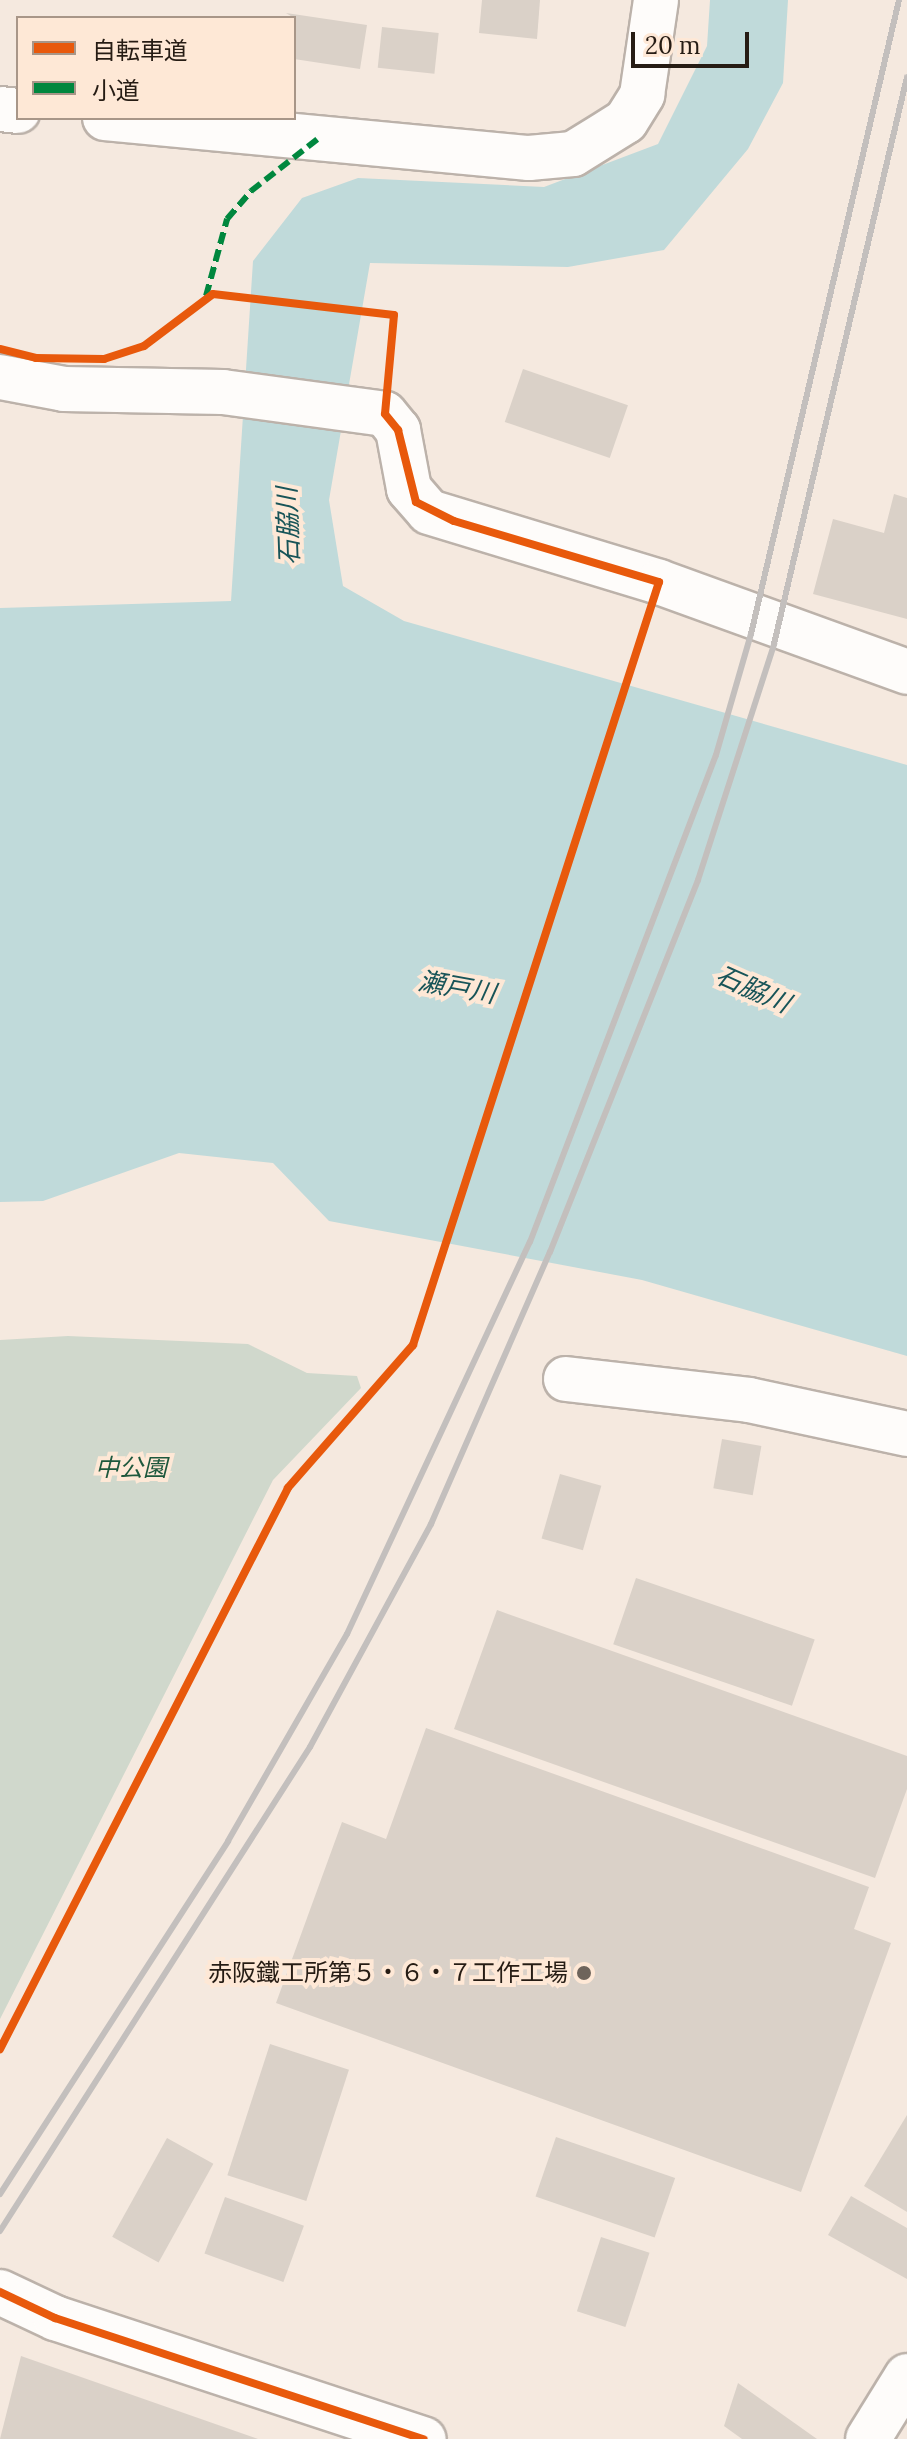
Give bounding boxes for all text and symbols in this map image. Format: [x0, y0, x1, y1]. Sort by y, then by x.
legend [16, 16, 296, 120]
scale bar [635, 16, 753, 66]
text: 20 m [645, 30, 701, 61]
text: 自転車道 [92, 35, 188, 66]
text: 小道 [92, 75, 140, 106]
water label: 石脇川 [271, 486, 305, 566]
water label: 石脇川 [711, 959, 795, 1019]
water label: 瀬戸川 [416, 965, 498, 1009]
park label: 中公園 [95, 1454, 167, 1482]
place label: 赤阪鐵工所第５・６・７工作工場 [208, 1959, 568, 1987]
marker: 赤阪鐵工所第５・６・７工作工場 [575, 1964, 593, 1982]

